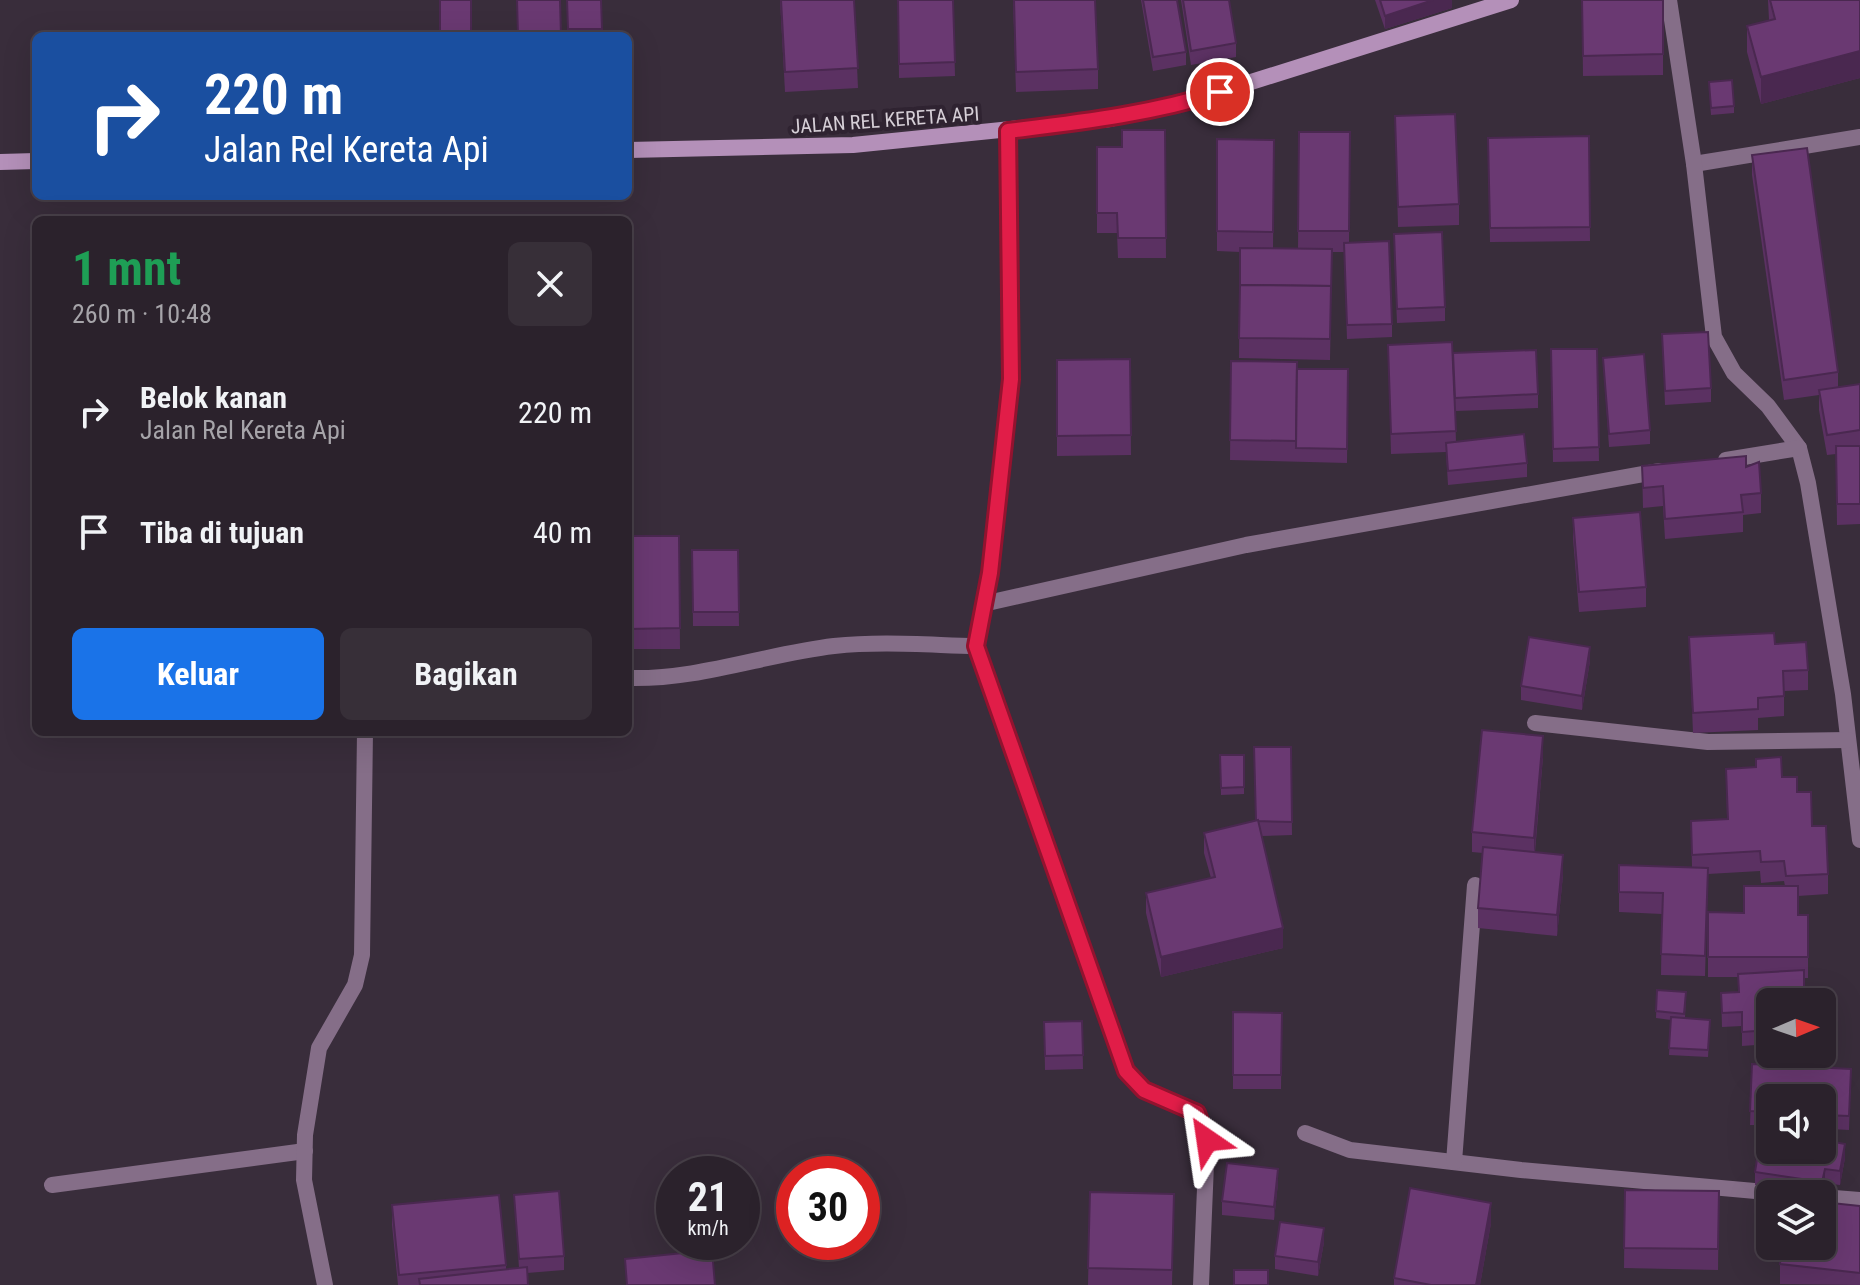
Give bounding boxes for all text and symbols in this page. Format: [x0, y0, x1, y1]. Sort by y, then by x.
pin [1186, 58, 1254, 126]
text: 220 m [204, 62, 343, 128]
icon: right [72, 64, 176, 168]
icon: arrive [1198, 70, 1242, 114]
street label: JALAN REL KERETA API [790, 101, 980, 139]
text: Jalan Rel Kereta Api [204, 129, 489, 171]
text: 1 mnt [72, 240, 181, 297]
button: close [508, 242, 592, 326]
text: 260 m · 10:48 [72, 299, 212, 329]
text: Belok kanan [140, 380, 287, 415]
icon: right [72, 390, 116, 434]
text: 220 m [518, 395, 592, 430]
text: Jalan Rel Kereta Api [140, 415, 346, 445]
icon: arrive [72, 510, 116, 554]
text: Tiba di tujuan [140, 515, 304, 550]
text: 40 m [533, 515, 592, 550]
button: Keluar [72, 628, 324, 720]
button: Bagikan [340, 628, 592, 720]
north arrow [1756, 988, 1836, 1068]
map controls [1756, 988, 1836, 1260]
button: sound [1756, 1084, 1836, 1164]
position arrow [1165, 1098, 1249, 1182]
speed limit sign: 30 [776, 1156, 880, 1260]
text: 21 [688, 1174, 728, 1221]
button: layers [1756, 1180, 1836, 1260]
text: km/h [687, 1216, 729, 1240]

